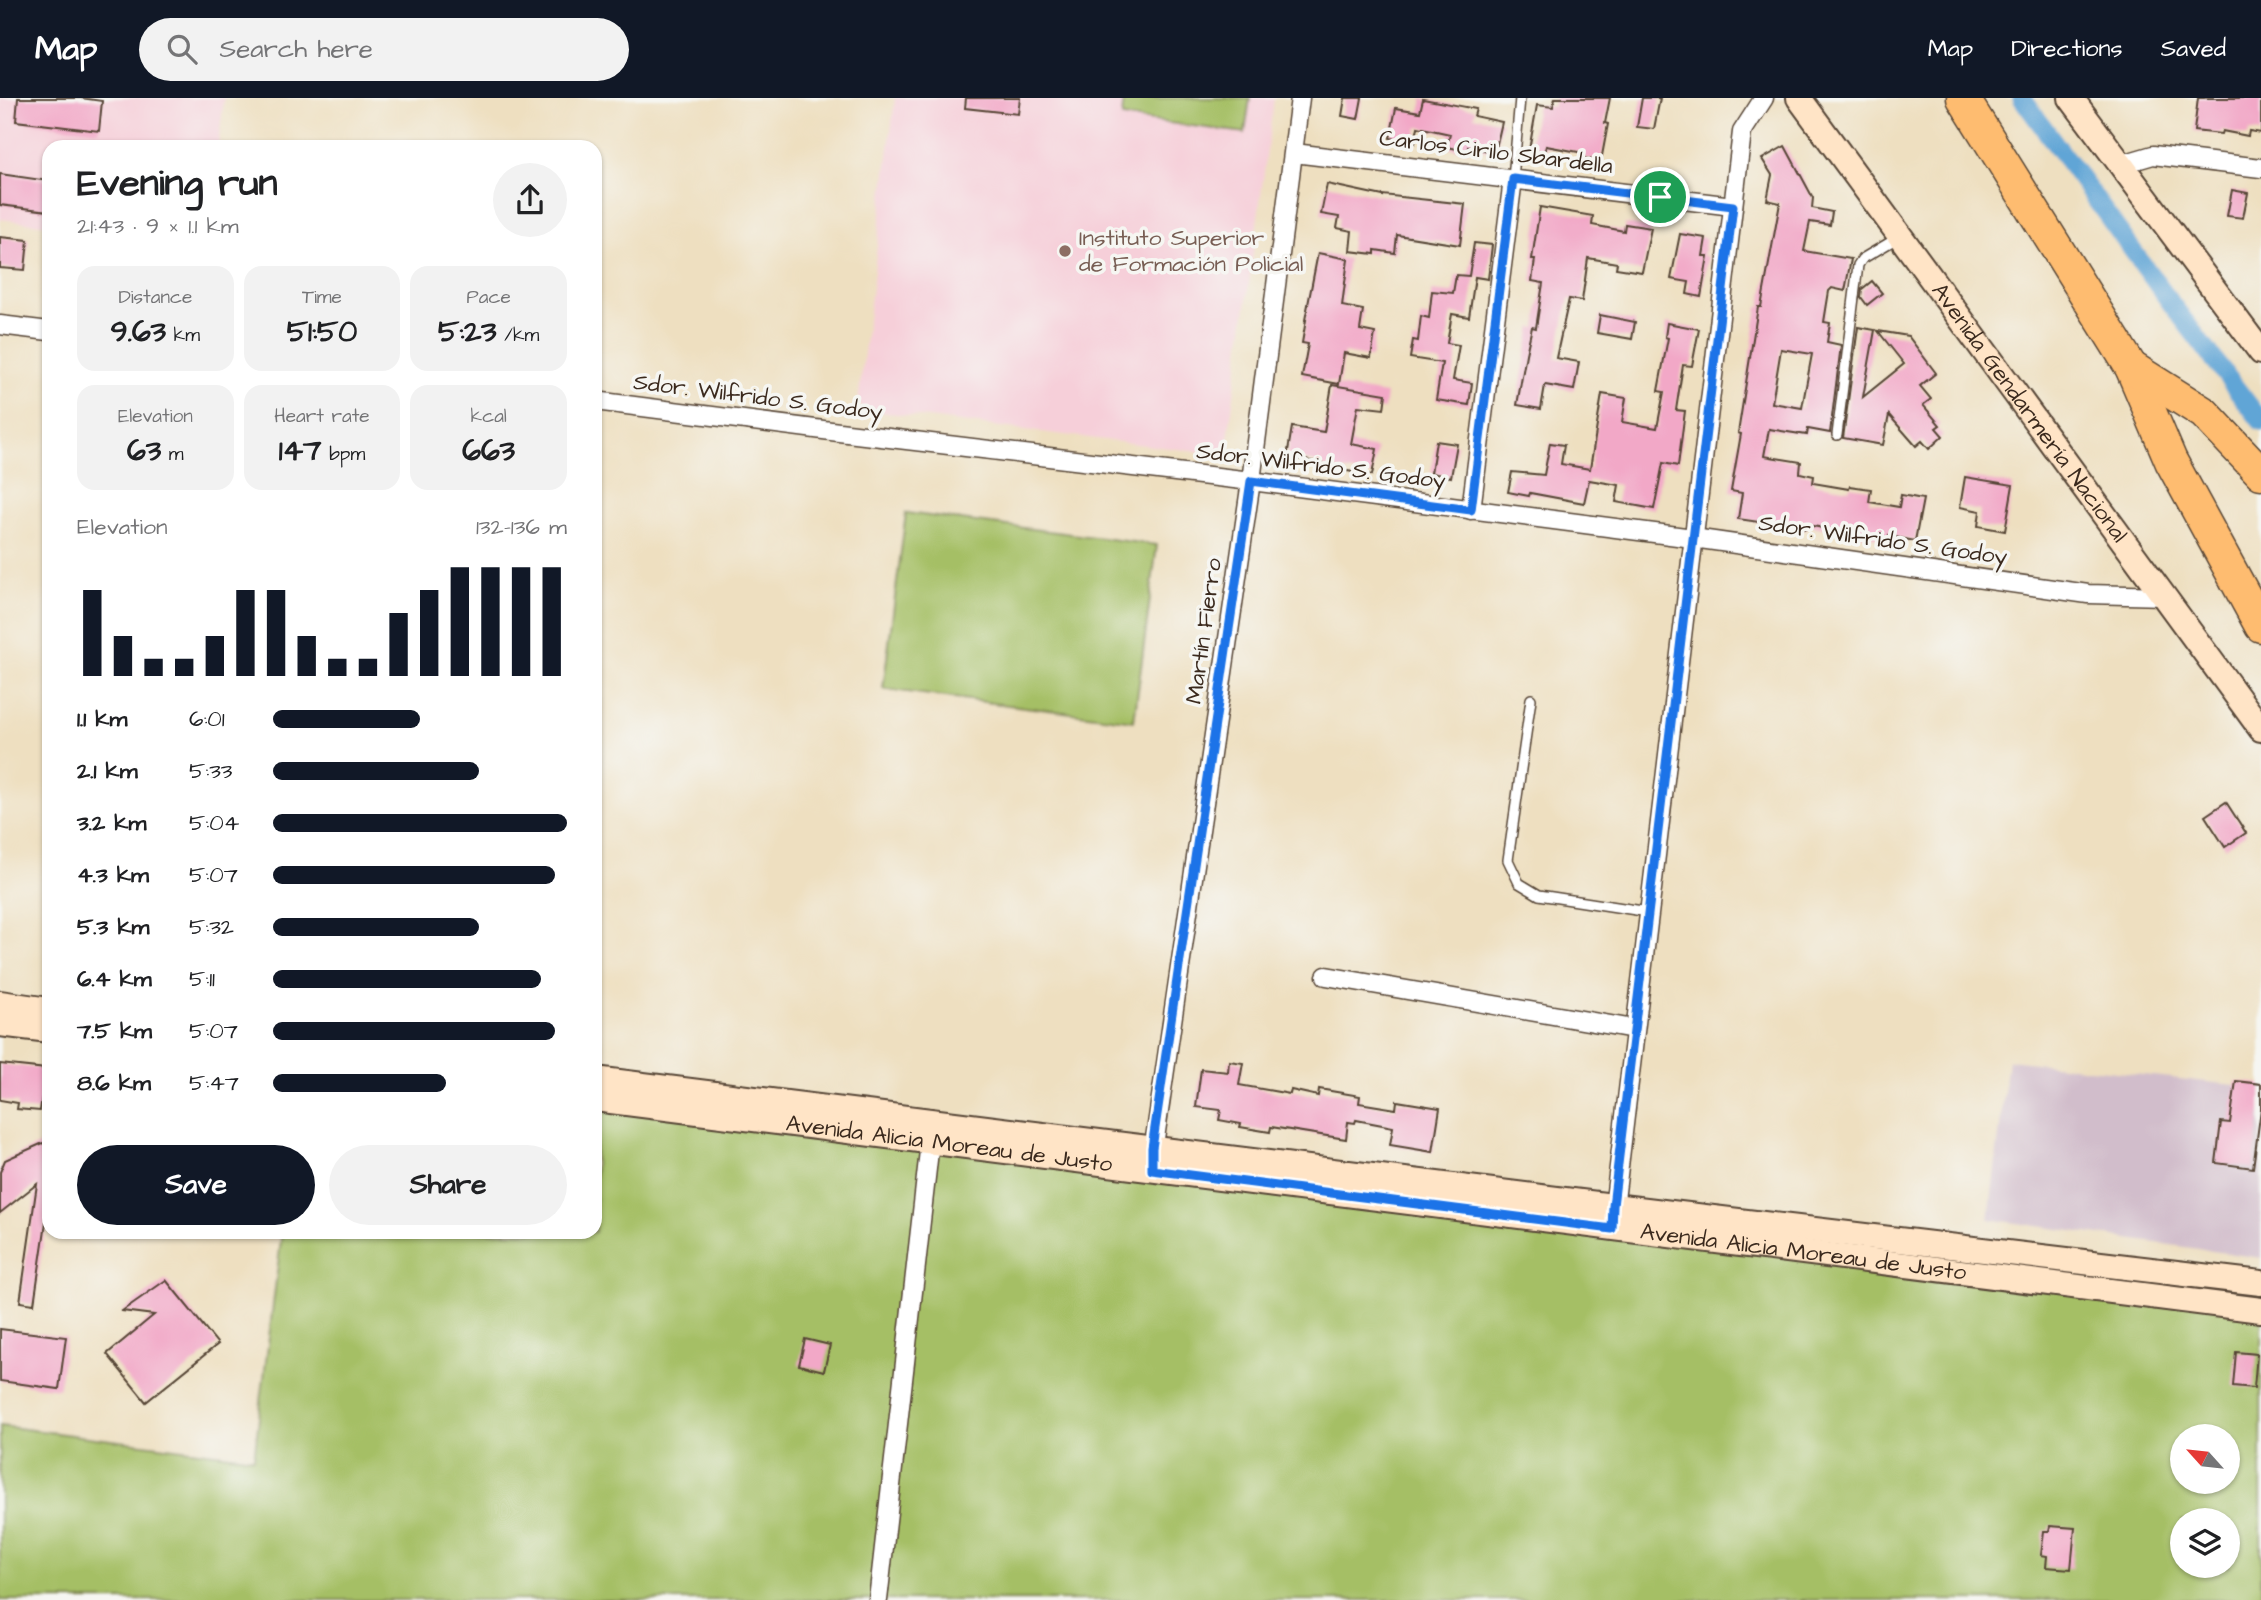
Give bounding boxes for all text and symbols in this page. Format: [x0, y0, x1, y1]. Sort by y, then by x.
search box [139, 18, 629, 81]
text: Map [35, 26, 97, 72]
icon: search [163, 30, 201, 68]
text: Search here [219, 31, 373, 67]
text: Map [1928, 32, 1973, 66]
text: Directions [2011, 32, 2123, 66]
text: Saved [2161, 32, 2226, 66]
street label: Carlos Cirilo Sbardella [1377, 122, 1615, 182]
text: Evening run [77, 158, 278, 210]
button: share [493, 163, 567, 237]
pin [1630, 167, 1690, 227]
icon: arrive [1641, 178, 1679, 216]
text: 21:43 · 9 × 1.1 km [77, 210, 239, 242]
place label: Instituto Superior de Formación Policial [1079, 222, 1303, 280]
marker: Instituto Superior de Formación Policial [1057, 243, 1073, 259]
street label: Avenida Gendarmería Nacional [1924, 276, 2135, 549]
text: Distance [118, 284, 192, 311]
text: Time [302, 284, 342, 311]
text: Pace [467, 284, 511, 311]
text: 9.63 [111, 311, 166, 353]
text: 51:50 [287, 311, 357, 353]
text: 5:23 [438, 311, 497, 353]
text: km [166, 322, 200, 349]
text: /km [497, 322, 539, 349]
street label: Sdor. Wilfrido S. Godoy [632, 366, 885, 429]
text: Elevation [118, 403, 193, 430]
text: Heart rate [274, 403, 370, 430]
text: kcal [470, 403, 507, 430]
text: 63 [127, 430, 161, 472]
text: 147 [279, 430, 322, 472]
text: 663 [462, 430, 515, 472]
street label: Sdor. Wilfrido S. Godoy [1195, 435, 1448, 498]
text: m [161, 441, 184, 468]
text: bpm [322, 441, 365, 468]
street label: Sdor. Wilfrido S. Godoy [1757, 507, 2010, 574]
text: Elevation [77, 511, 168, 543]
text: 132–136 m [476, 511, 567, 543]
street label: Martín Fierro [1178, 556, 1230, 706]
text: 1.1 km [77, 703, 127, 735]
text: 6:01 [189, 703, 225, 735]
text: 2.1 km [77, 755, 138, 787]
text: 5:33 [189, 755, 233, 787]
text: 3.2 km [77, 807, 146, 839]
text: 5:04 [189, 807, 239, 839]
text: 4.3 km [77, 859, 149, 891]
text: 5:07 [189, 859, 238, 891]
text: 5.3 km [77, 911, 149, 943]
text: 5:32 [189, 911, 234, 943]
text: 6.4 km [77, 963, 152, 995]
text: 5:11 [189, 963, 215, 995]
text: 7.5 km [77, 1015, 152, 1047]
text: 5:07 [189, 1015, 238, 1047]
text: 8.6 km [77, 1067, 151, 1099]
text: 5:47 [189, 1067, 239, 1099]
street label: Avenida Alicia Moreau de Justo [784, 1107, 1114, 1180]
button: Save [77, 1145, 315, 1225]
button: Share [329, 1145, 567, 1225]
street label: Avenida Alicia Moreau de Justo [1638, 1216, 1968, 1289]
north arrow [2170, 1424, 2240, 1494]
map controls [2170, 1424, 2240, 1578]
button: layers [2170, 1508, 2240, 1578]

